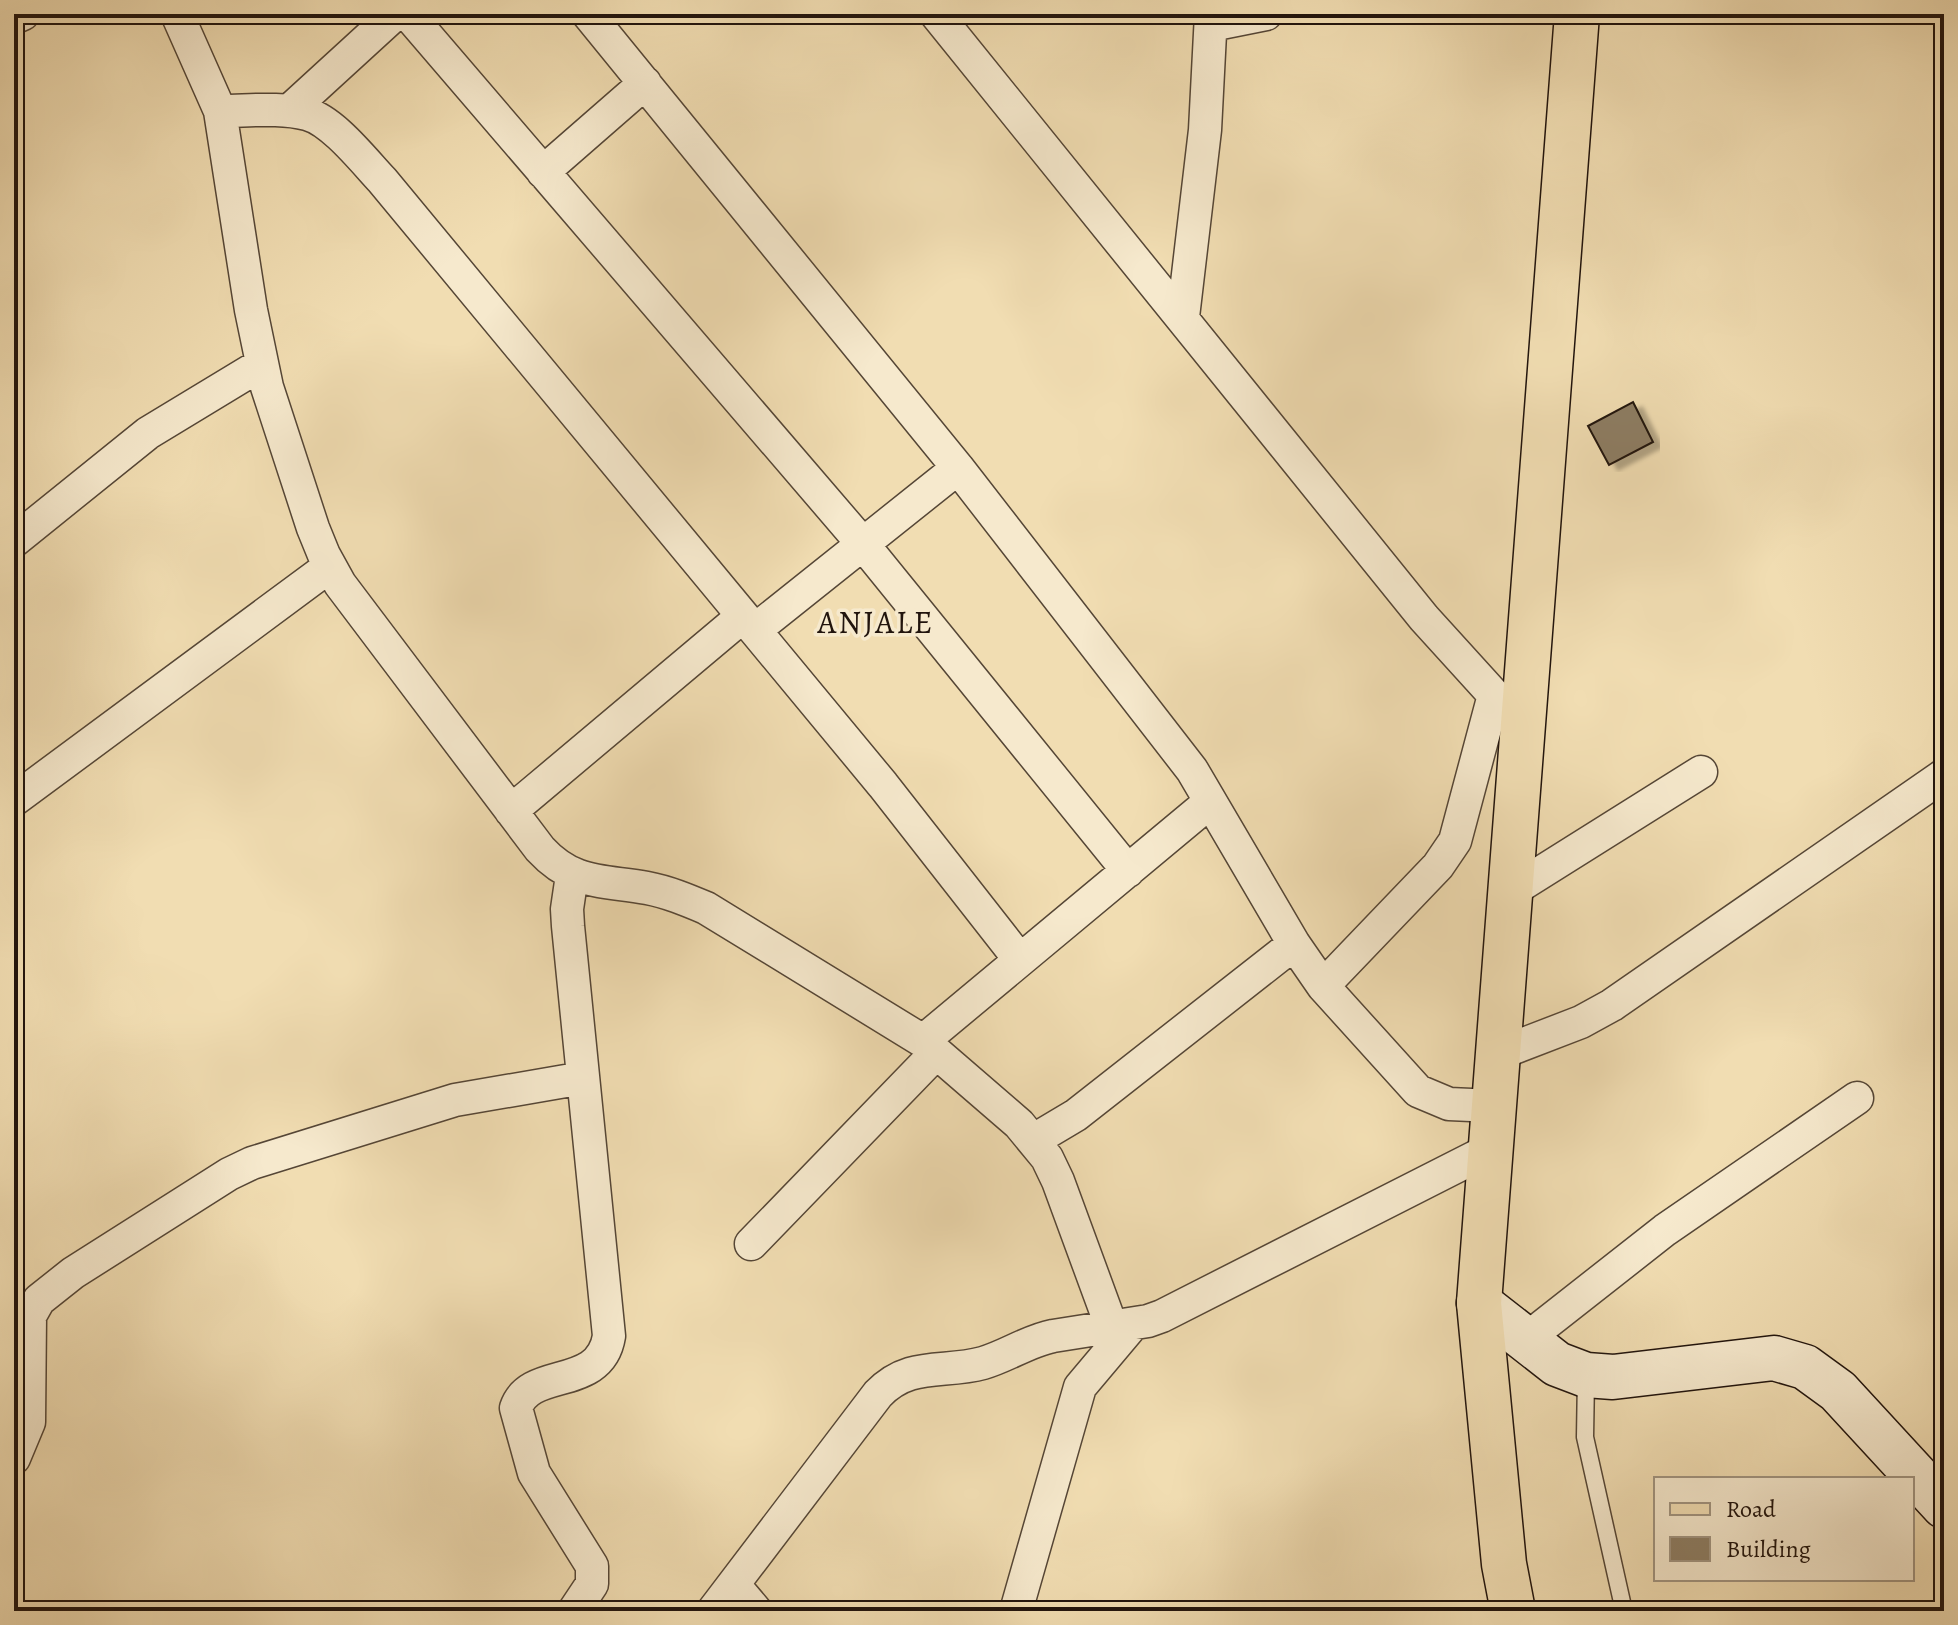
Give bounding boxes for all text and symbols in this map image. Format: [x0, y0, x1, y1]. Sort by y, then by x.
district label: ANJALE [816, 600, 935, 644]
legend [1654, 1477, 1914, 1581]
text: Road [1726, 1493, 1776, 1525]
text: Building [1726, 1533, 1811, 1565]

